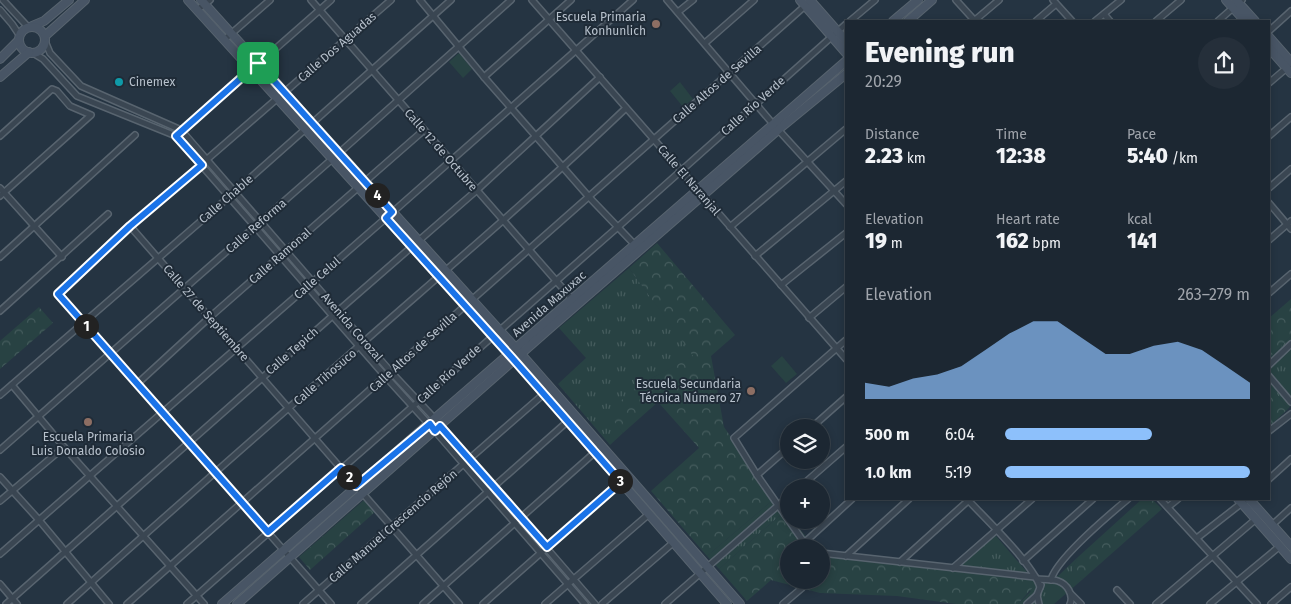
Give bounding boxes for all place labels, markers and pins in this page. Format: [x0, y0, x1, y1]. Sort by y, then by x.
place label: Escuela Primaria Konhunlich [556, 10, 646, 38]
marker: Escuela Primaria Konhunlich [650, 18, 662, 30]
pin [237, 42, 279, 84]
place label: Cinemex [129, 75, 175, 89]
marker: Cinemex [113, 76, 125, 88]
pin: 4 [364, 182, 390, 208]
pin: 1 [74, 314, 98, 338]
place label: Escuela Secundaria Técnica Número 27 [636, 377, 741, 405]
marker: Escuela Secundaria Técnica Número 27 [745, 385, 757, 397]
marker: Escuela Primaria Luis Donaldo Colosio [82, 416, 94, 428]
place label: Escuela Primaria Luis Donaldo Colosio [31, 430, 145, 458]
pin: 2 [336, 464, 362, 490]
pin: 3 [608, 468, 632, 494]

